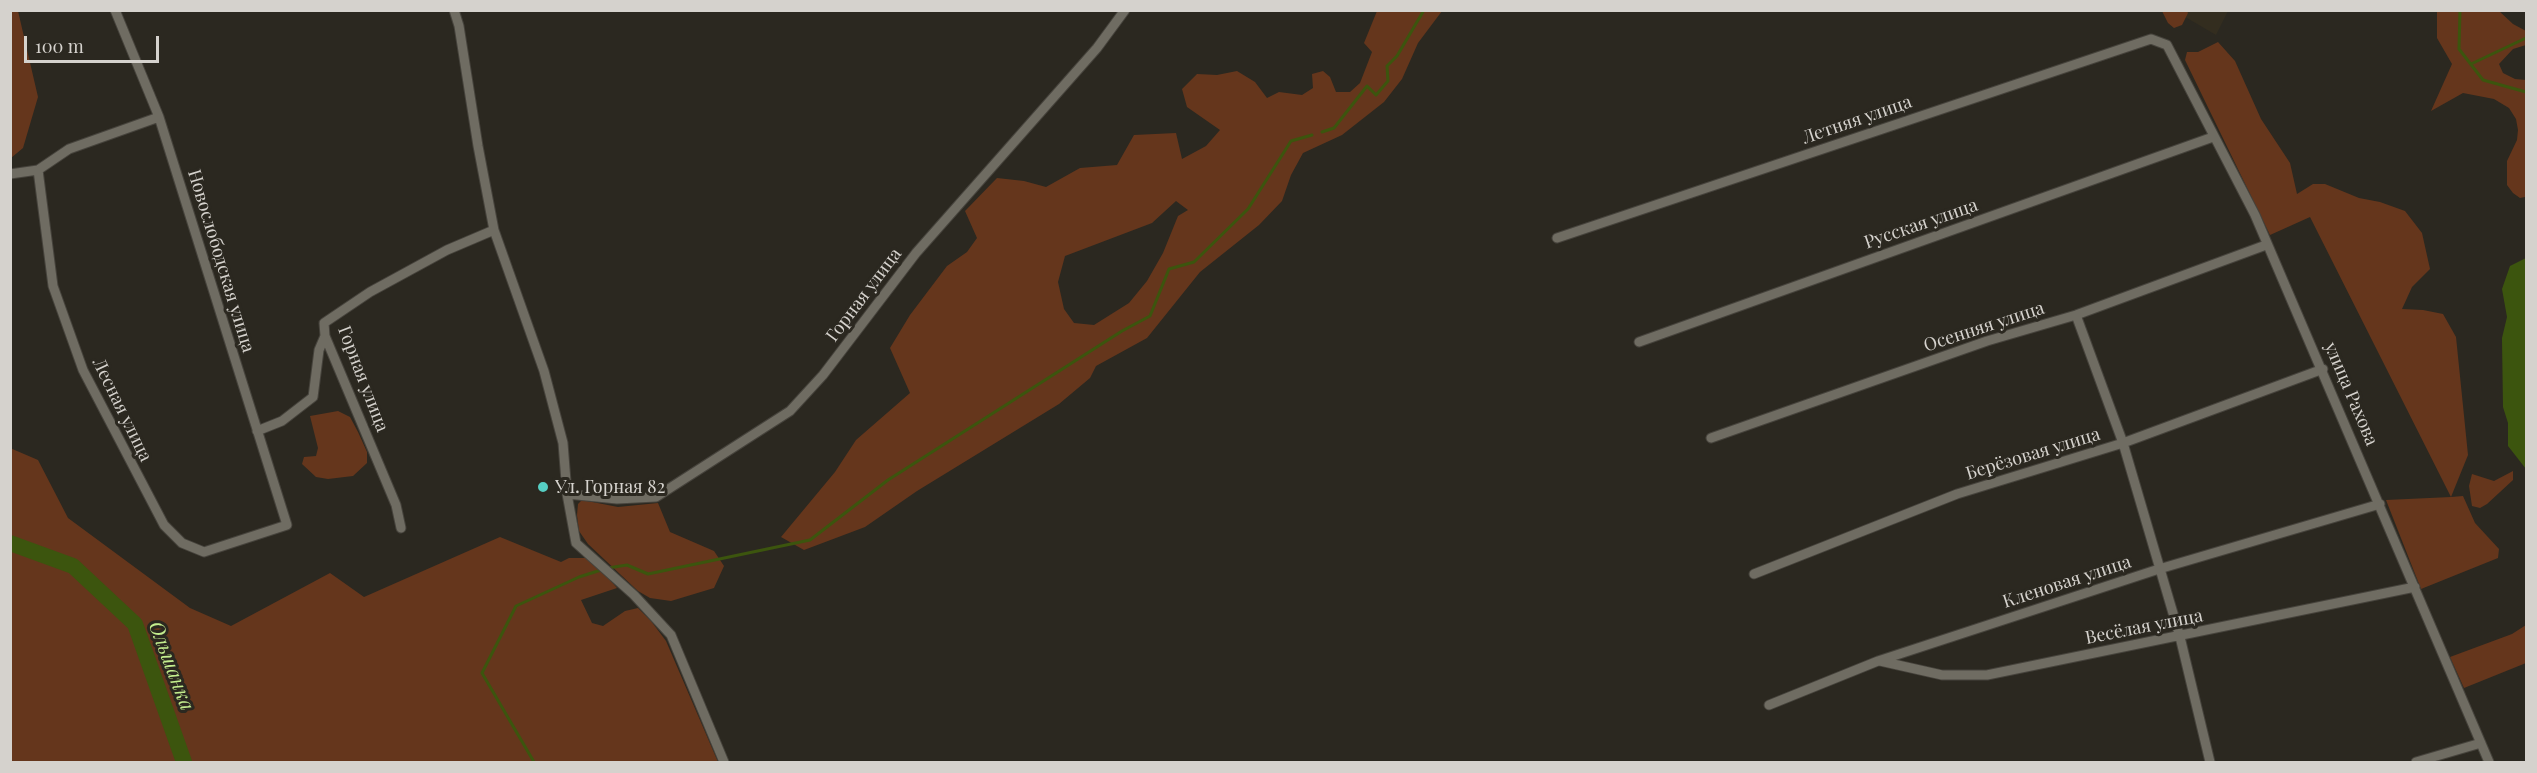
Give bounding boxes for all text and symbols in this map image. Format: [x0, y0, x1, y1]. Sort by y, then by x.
scale bar [27, 24, 162, 62]
text: 100 m [35, 34, 84, 58]
street label: Летняя улица [1799, 91, 1915, 149]
street label: Новослободская улица [183, 167, 259, 355]
street label: Русская улица [1861, 194, 1981, 254]
street label: Горная улица [822, 244, 906, 346]
street label: Осенняя улица [1921, 297, 2047, 357]
street label: Горная улица [333, 323, 393, 435]
street label: улица Рахова [2320, 339, 2382, 449]
street label: Лесная улица [88, 355, 156, 465]
street label: Берёзовая улица [1963, 423, 2103, 485]
place label: Ул. Горная 82 [555, 476, 665, 498]
marker: Ул. Горная 82 [536, 480, 550, 494]
street label: Кленовая улица [2000, 551, 2134, 613]
street label: Весёлая улица [2083, 605, 2205, 649]
water label: Ольшанка [143, 618, 199, 714]

